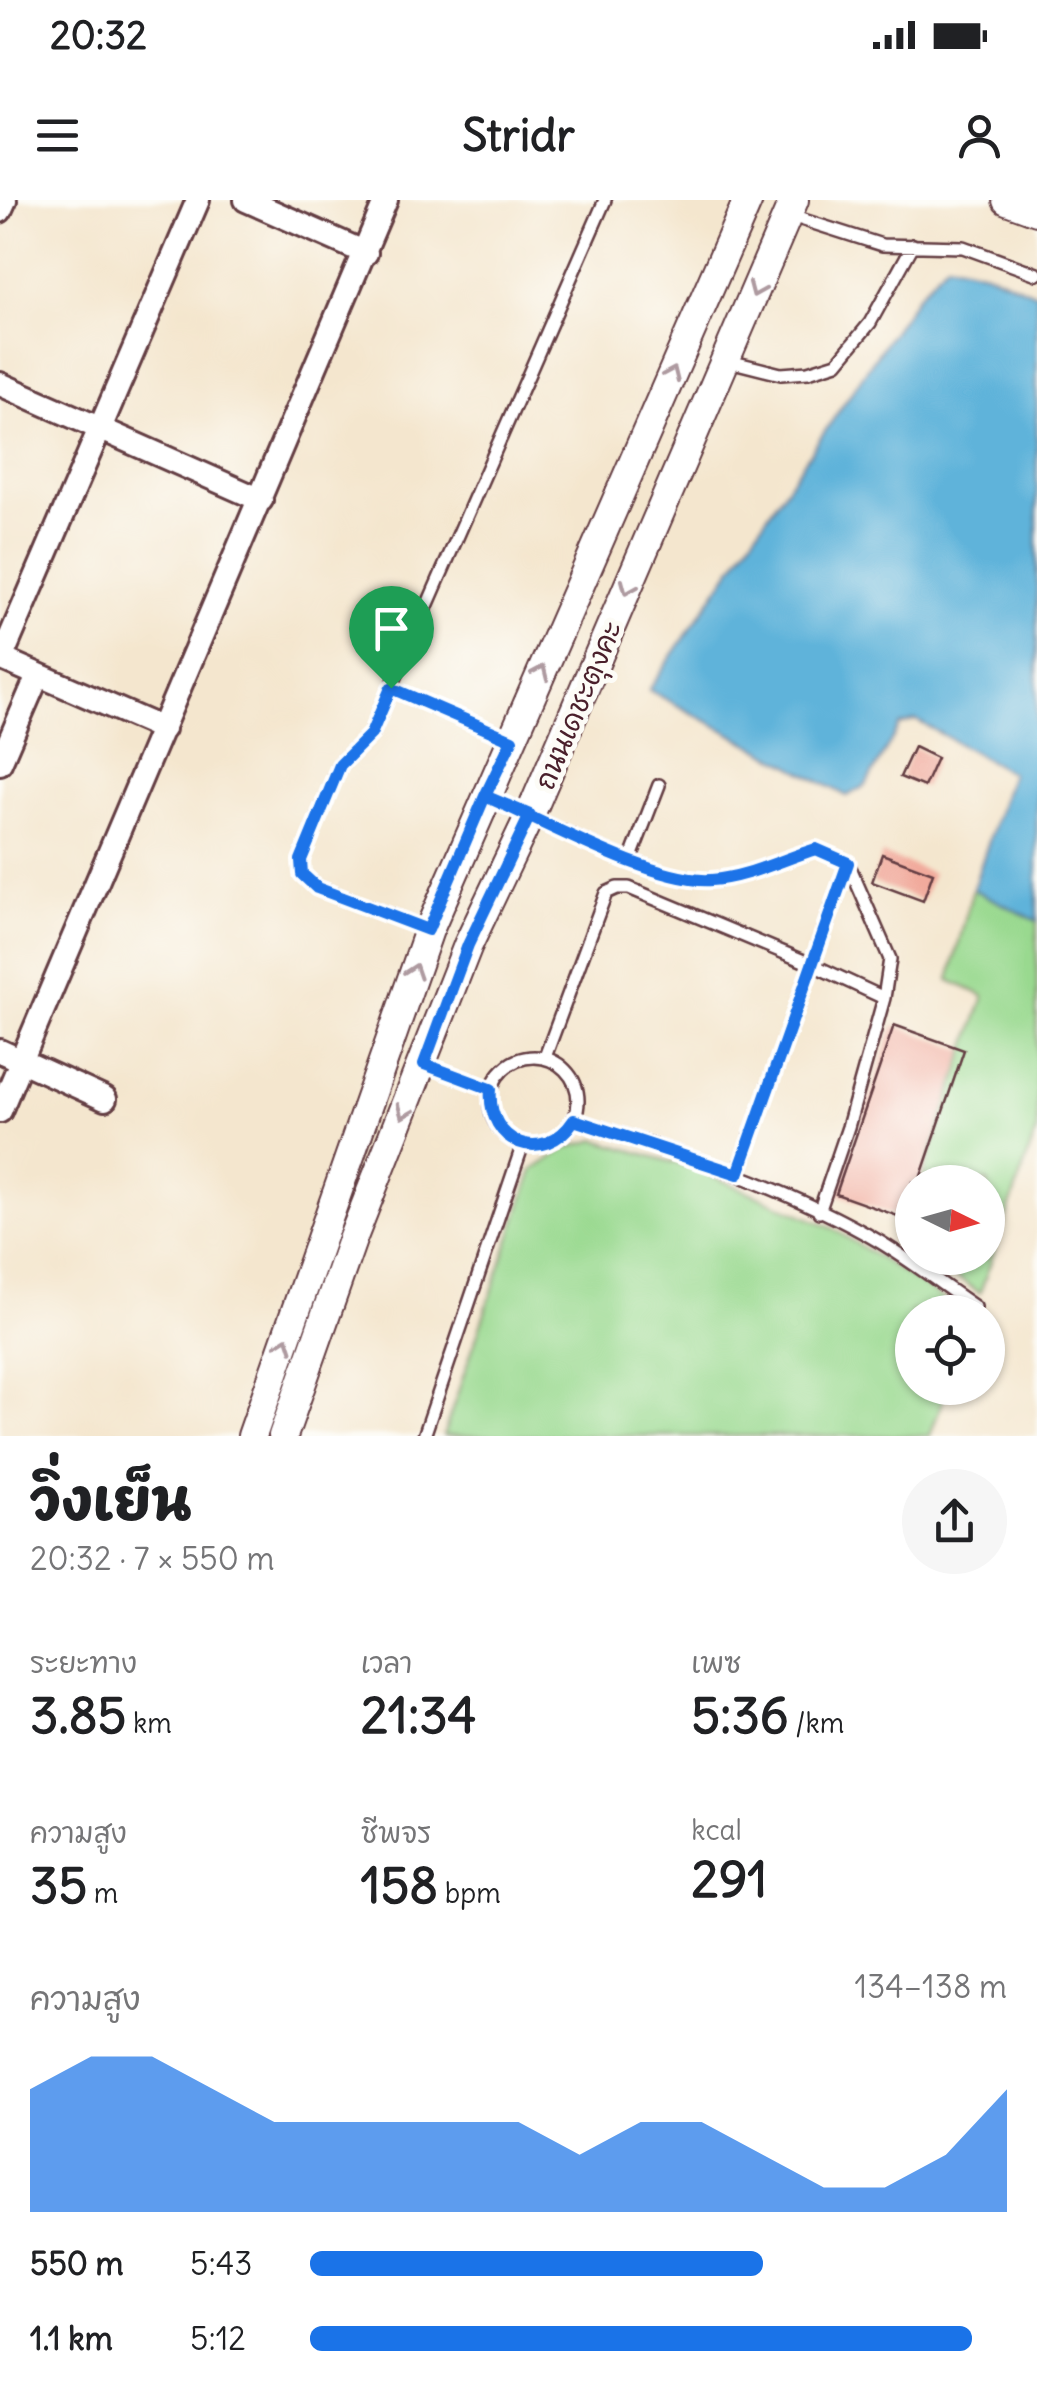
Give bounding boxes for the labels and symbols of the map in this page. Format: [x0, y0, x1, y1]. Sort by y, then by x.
one-way arrow [748, 280, 768, 298]
one-way arrow [660, 366, 680, 384]
one-way arrow [620, 578, 640, 596]
pin [349, 586, 434, 689]
street label: ถนนเดชะตุงคะ [526, 615, 633, 796]
one-way arrow [529, 664, 549, 682]
one-way arrow [403, 963, 423, 980]
one-way arrow [396, 1102, 416, 1120]
north arrow [895, 1165, 1005, 1275]
one-way arrow [273, 1337, 294, 1354]

